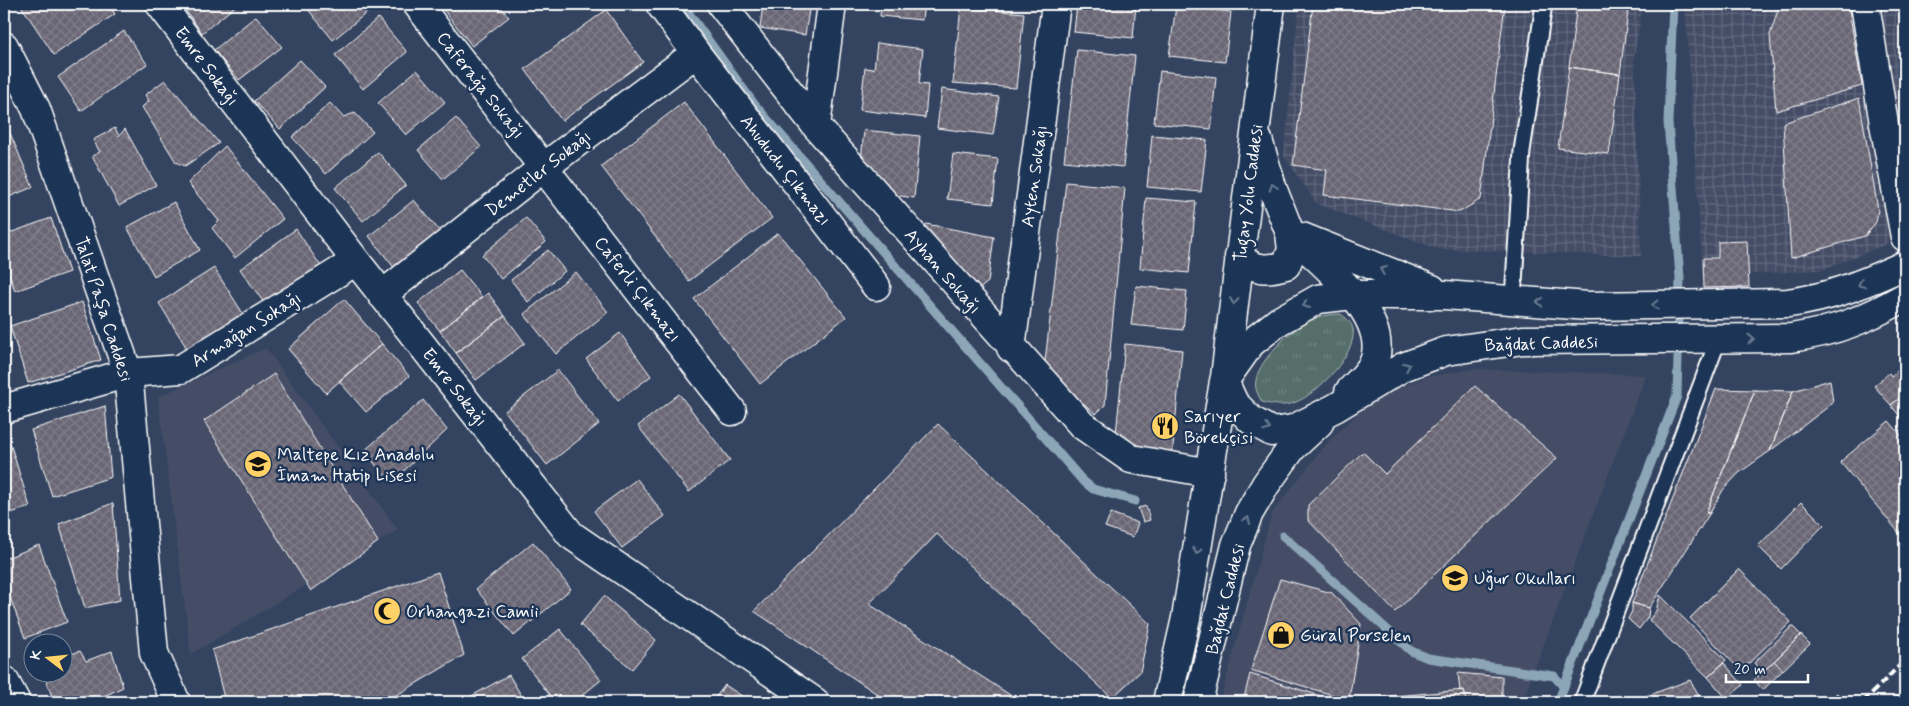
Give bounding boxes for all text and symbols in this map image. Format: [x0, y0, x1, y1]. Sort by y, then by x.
street label: Emre Sokağı [168, 22, 244, 111]
street label: Caferağa Sokağı [431, 27, 530, 144]
street label: Ahududu Çıkmazı [734, 110, 836, 231]
street label: Tugay Yolu Caddesi [1229, 123, 1271, 264]
street label: Ayten Sokağı [1016, 124, 1054, 229]
street label: Demetler Sokağı [481, 125, 596, 223]
one-way arrow [1269, 183, 1279, 192]
street label: Ayhan Sokağı [898, 224, 986, 320]
street label: Caferli Çıkmazı [588, 232, 686, 348]
street label: Talat Paşa Caddesi [68, 234, 138, 385]
one-way arrow [1379, 266, 1388, 276]
one-way arrow [1857, 278, 1865, 288]
street label: Armağan Sokağı [187, 286, 306, 373]
one-way arrow [1229, 297, 1240, 305]
one-way arrow [1536, 297, 1544, 308]
one-way arrow [1302, 299, 1311, 309]
one-way arrow [1651, 300, 1659, 310]
street label: Bağdat Caddesi [1484, 330, 1598, 358]
one-way arrow [1747, 334, 1755, 344]
street label: Emre Sokağı [416, 343, 492, 432]
one-way arrow [1402, 361, 1411, 372]
place label: Sarıyer Börekçisi [1184, 405, 1253, 450]
restaurant icon: Sarıyer Börekçisi [1150, 411, 1180, 441]
one-way arrow [1262, 423, 1271, 433]
place label: Maltepe Kız Anadolu İmam Hatip Lisesi [277, 443, 434, 488]
school or university icon: Maltepe Kız Anadolu İmam Hatip Lisesi [243, 449, 273, 479]
one-way arrow [1240, 516, 1251, 525]
street label: Bağdat Caddesi [1201, 541, 1251, 657]
one-way arrow [1192, 547, 1203, 555]
school or university icon: Uğur Okulları [1440, 563, 1470, 593]
place label: Uğur Okulları [1474, 567, 1576, 591]
mosque icon: Orhangazi Camii [372, 596, 402, 626]
place label: Orhangazi Camii [406, 600, 538, 624]
shop icon: Güral Porselen [1266, 620, 1296, 650]
place label: Güral Porselen [1300, 624, 1411, 648]
north arrow [22, 634, 72, 684]
text: K [26, 646, 47, 662]
scale bar [1726, 651, 1809, 683]
text: 20 m [1734, 660, 1766, 680]

